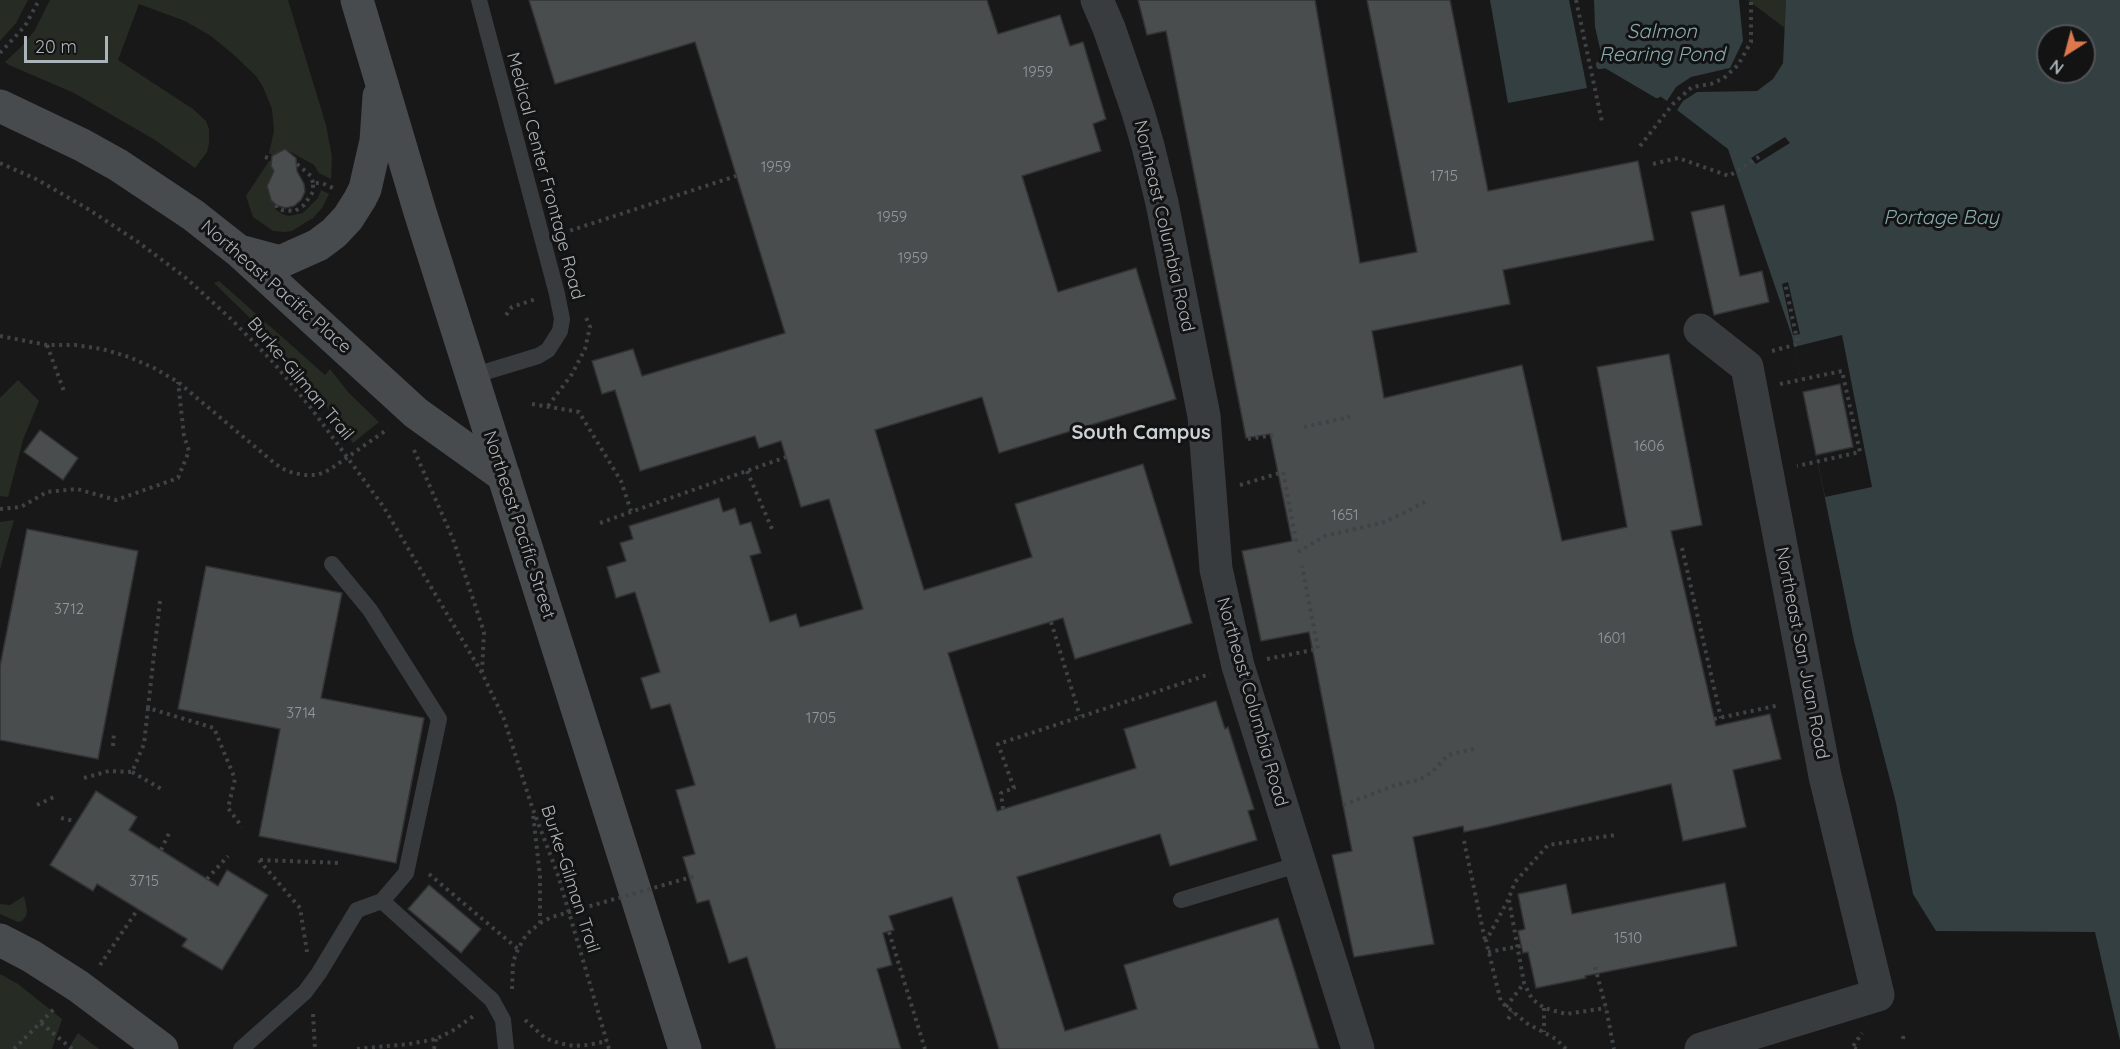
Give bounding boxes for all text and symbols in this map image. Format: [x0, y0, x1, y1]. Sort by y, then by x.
water label: Salmon Rearing Pond [1599, 20, 1725, 67]
scale bar [27, 24, 111, 62]
north arrow [2036, 24, 2096, 84]
text: 20 m [35, 35, 77, 58]
street label: Medical Center Frontage Road [502, 50, 588, 302]
text: N [2046, 55, 2067, 78]
house number: 1959 [1023, 63, 1053, 81]
street label: Northeast Columbia Road [1129, 118, 1199, 334]
house number: 1959 [761, 158, 791, 176]
house number: 1715 [1430, 167, 1458, 185]
water label: Portage Bay [1883, 206, 1999, 230]
house number: 1959 [877, 208, 907, 226]
street label: Northeast Pacific Place [196, 216, 356, 358]
house number: 1959 [898, 249, 928, 267]
street label: Burke-Gilman Trail [242, 313, 358, 445]
district label: South Campus [1071, 421, 1211, 445]
street label: Northeast Pacific Street [478, 428, 560, 622]
house number: 1606 [1634, 437, 1664, 455]
house number: 1651 [1331, 506, 1359, 524]
street label: Northeast San Juan Road [1771, 545, 1833, 761]
street label: Northeast Columbia Road [1212, 595, 1292, 809]
house number: 3712 [54, 600, 84, 618]
house number: 1601 [1598, 629, 1626, 647]
house number: 3714 [286, 704, 316, 722]
house number: 1705 [806, 709, 836, 727]
street label: Burke-Gilman Trail [536, 802, 604, 956]
house number: 3715 [129, 872, 159, 890]
house number: 1510 [1614, 929, 1642, 947]

